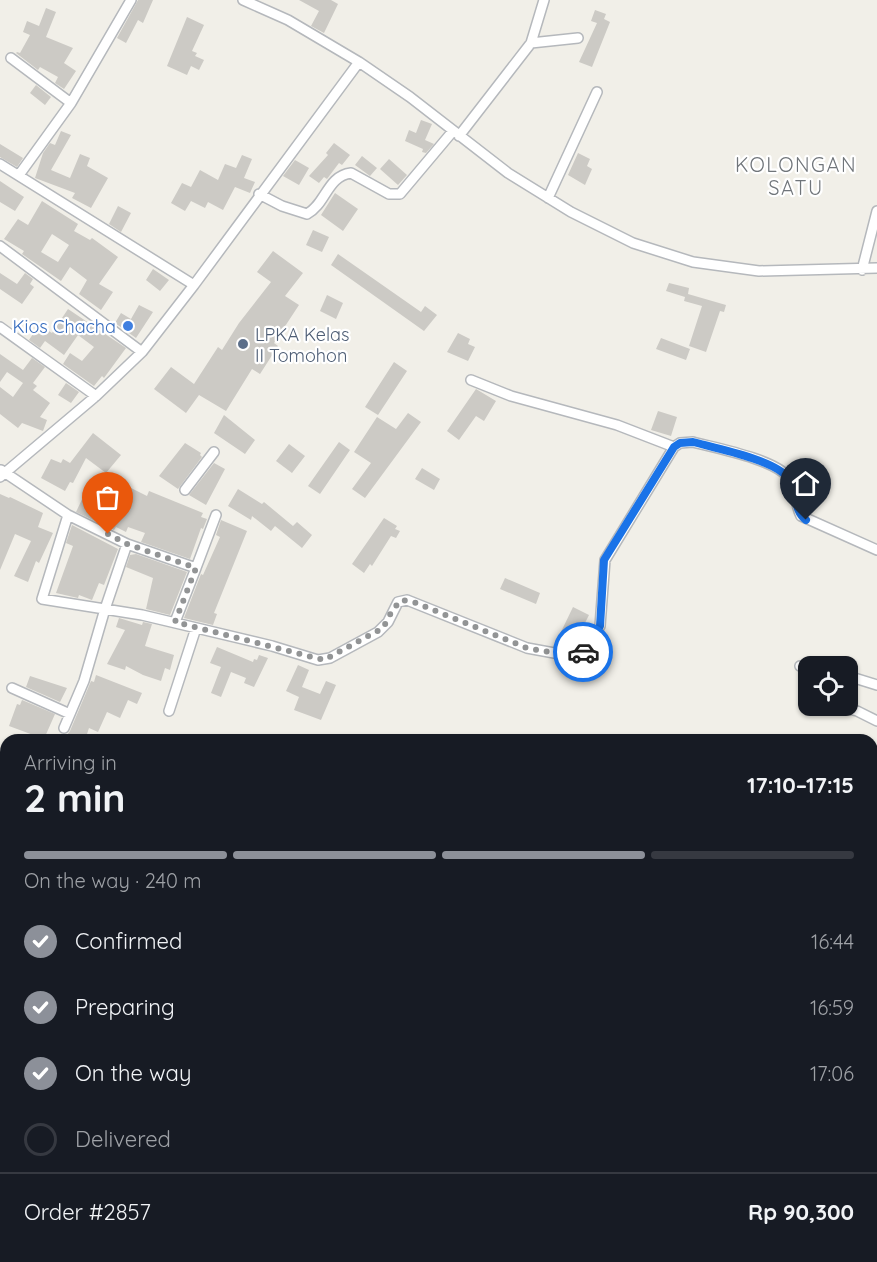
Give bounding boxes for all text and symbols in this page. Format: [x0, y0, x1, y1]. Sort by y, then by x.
district label: KOLONGAN SATU [735, 152, 857, 200]
place label: Kios Chacha [12, 315, 116, 338]
marker: Kios Chacha [121, 319, 135, 333]
place label: LPKA Kelas II Tomohon [255, 323, 349, 367]
marker: LPKA Kelas II Tomohon [236, 337, 250, 351]
pin [780, 458, 831, 520]
icon: home [789, 467, 822, 500]
pin [82, 472, 133, 534]
icon: bag [91, 481, 124, 514]
courier [553, 622, 613, 682]
icon: car [567, 636, 600, 669]
map controls [798, 656, 858, 716]
button: locate [798, 656, 858, 716]
text: Arriving in [24, 750, 117, 775]
text: 17:10–17:15 [747, 771, 854, 799]
text: 2 min [24, 773, 126, 822]
text: On the way · 240 m [24, 868, 202, 893]
icon: check [24, 925, 57, 958]
text: Confirmed [75, 927, 182, 955]
text: 16:44 [811, 929, 854, 954]
icon: check [24, 991, 57, 1024]
text: Preparing [75, 993, 175, 1021]
text: 16:59 [810, 995, 854, 1020]
icon: check [24, 1057, 57, 1090]
text: On the way [75, 1059, 191, 1087]
text: 17:06 [810, 1061, 854, 1086]
text: Delivered [75, 1125, 171, 1153]
text: Order #2857 [24, 1198, 151, 1226]
text: Rp 90,300 [748, 1198, 854, 1226]

